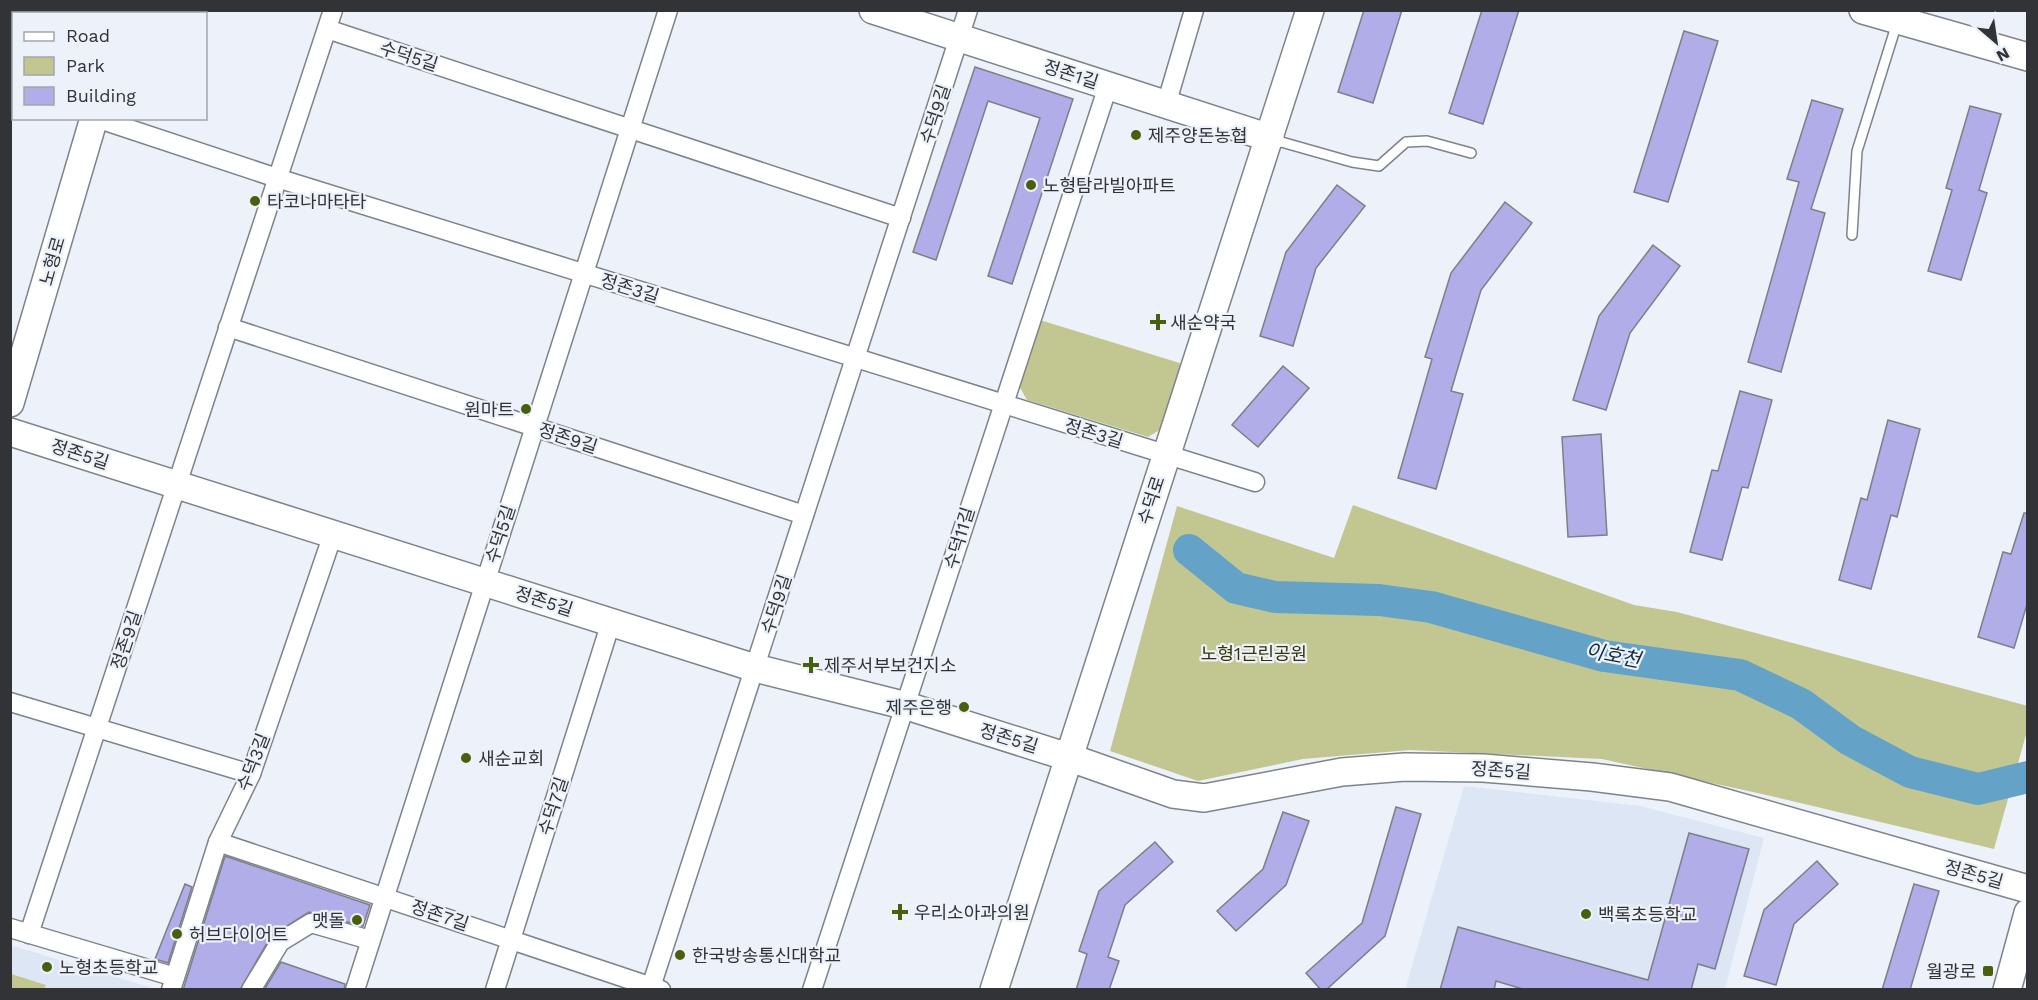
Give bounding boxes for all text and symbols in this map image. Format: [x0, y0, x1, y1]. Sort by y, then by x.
legend [12, 12, 207, 120]
north arrow [1966, 12, 2026, 72]
text: Road [66, 25, 110, 46]
street label: 수덕5길 [377, 37, 441, 75]
text: N [1993, 43, 2013, 66]
text: Park [66, 55, 105, 76]
street label: 정존1길 [1041, 55, 1101, 93]
street label: 수덕9길 [916, 82, 954, 146]
text: Building [66, 85, 136, 106]
place label: 제주양돈농협 [1148, 125, 1247, 146]
marker: 제주양돈농협 [1129, 128, 1143, 142]
place label: 노형탐라빌아파트 [1043, 175, 1175, 196]
marker: 노형탐라빌아파트 [1024, 178, 1038, 192]
place label: 타코나마타타 [267, 191, 367, 212]
marker: 타코나마타타 [248, 194, 262, 208]
street label: 노형로 [35, 234, 69, 288]
street label: 정존3길 [598, 269, 662, 307]
place label: 새순약국 [1170, 312, 1236, 333]
marker: 새순약국 [1151, 315, 1165, 329]
place label: 원마트 [464, 399, 514, 420]
marker: 원마트 [519, 402, 533, 416]
street label: 정존3길 [1062, 414, 1126, 452]
street label: 정존9길 [536, 419, 600, 457]
street label: 정존5길 [48, 435, 112, 473]
street label: 수덕로 [1133, 473, 1169, 527]
street label: 수덕5길 [481, 502, 519, 566]
street label: 수덕11길 [940, 504, 978, 572]
street label: 수덕9길 [757, 572, 795, 636]
street label: 정존5길 [512, 582, 576, 620]
street label: 정존9길 [107, 608, 145, 672]
water label: 이호천 [1584, 638, 1645, 673]
park label: 노형1근린공원 [1201, 643, 1307, 664]
place label: 제주서부보건지소 [824, 655, 956, 676]
marker: 제주서부보건지소 [802, 656, 820, 674]
place label: 제주은행 [886, 697, 952, 718]
marker: 제주은행 [957, 700, 971, 714]
street label: 정존5길 [977, 719, 1041, 757]
street label: 수덕3길 [232, 730, 274, 794]
place label: 새순교회 [478, 748, 544, 769]
marker: 새순교회 [459, 751, 473, 765]
street label: 정존5길 [1470, 757, 1532, 783]
street label: 수덕7길 [534, 774, 572, 838]
street label: 정존5길 [1942, 856, 2006, 892]
street label: 정존7길 [408, 895, 472, 935]
place label: 우리소아과의원 [914, 902, 1030, 923]
marker: 우리소아과의원 [891, 903, 909, 921]
place label: 백록초등학교 [1598, 904, 1697, 925]
marker: 백록초등학교 [1579, 907, 1593, 921]
place label: 맷돌 [312, 910, 345, 931]
marker: 맷돌 [350, 913, 364, 927]
place label: 허브다이어트 [189, 924, 288, 945]
marker: 허브다이어트 [170, 927, 184, 941]
place label: 한국방송통신대학교 [692, 945, 841, 966]
marker: 한국방송통신대학교 [673, 948, 687, 962]
place label: 노형초등학교 [59, 957, 158, 978]
marker: 노형초등학교 [40, 960, 54, 974]
place label: 월광로 [1926, 961, 1976, 982]
marker: 월광로 [1981, 964, 1995, 978]

